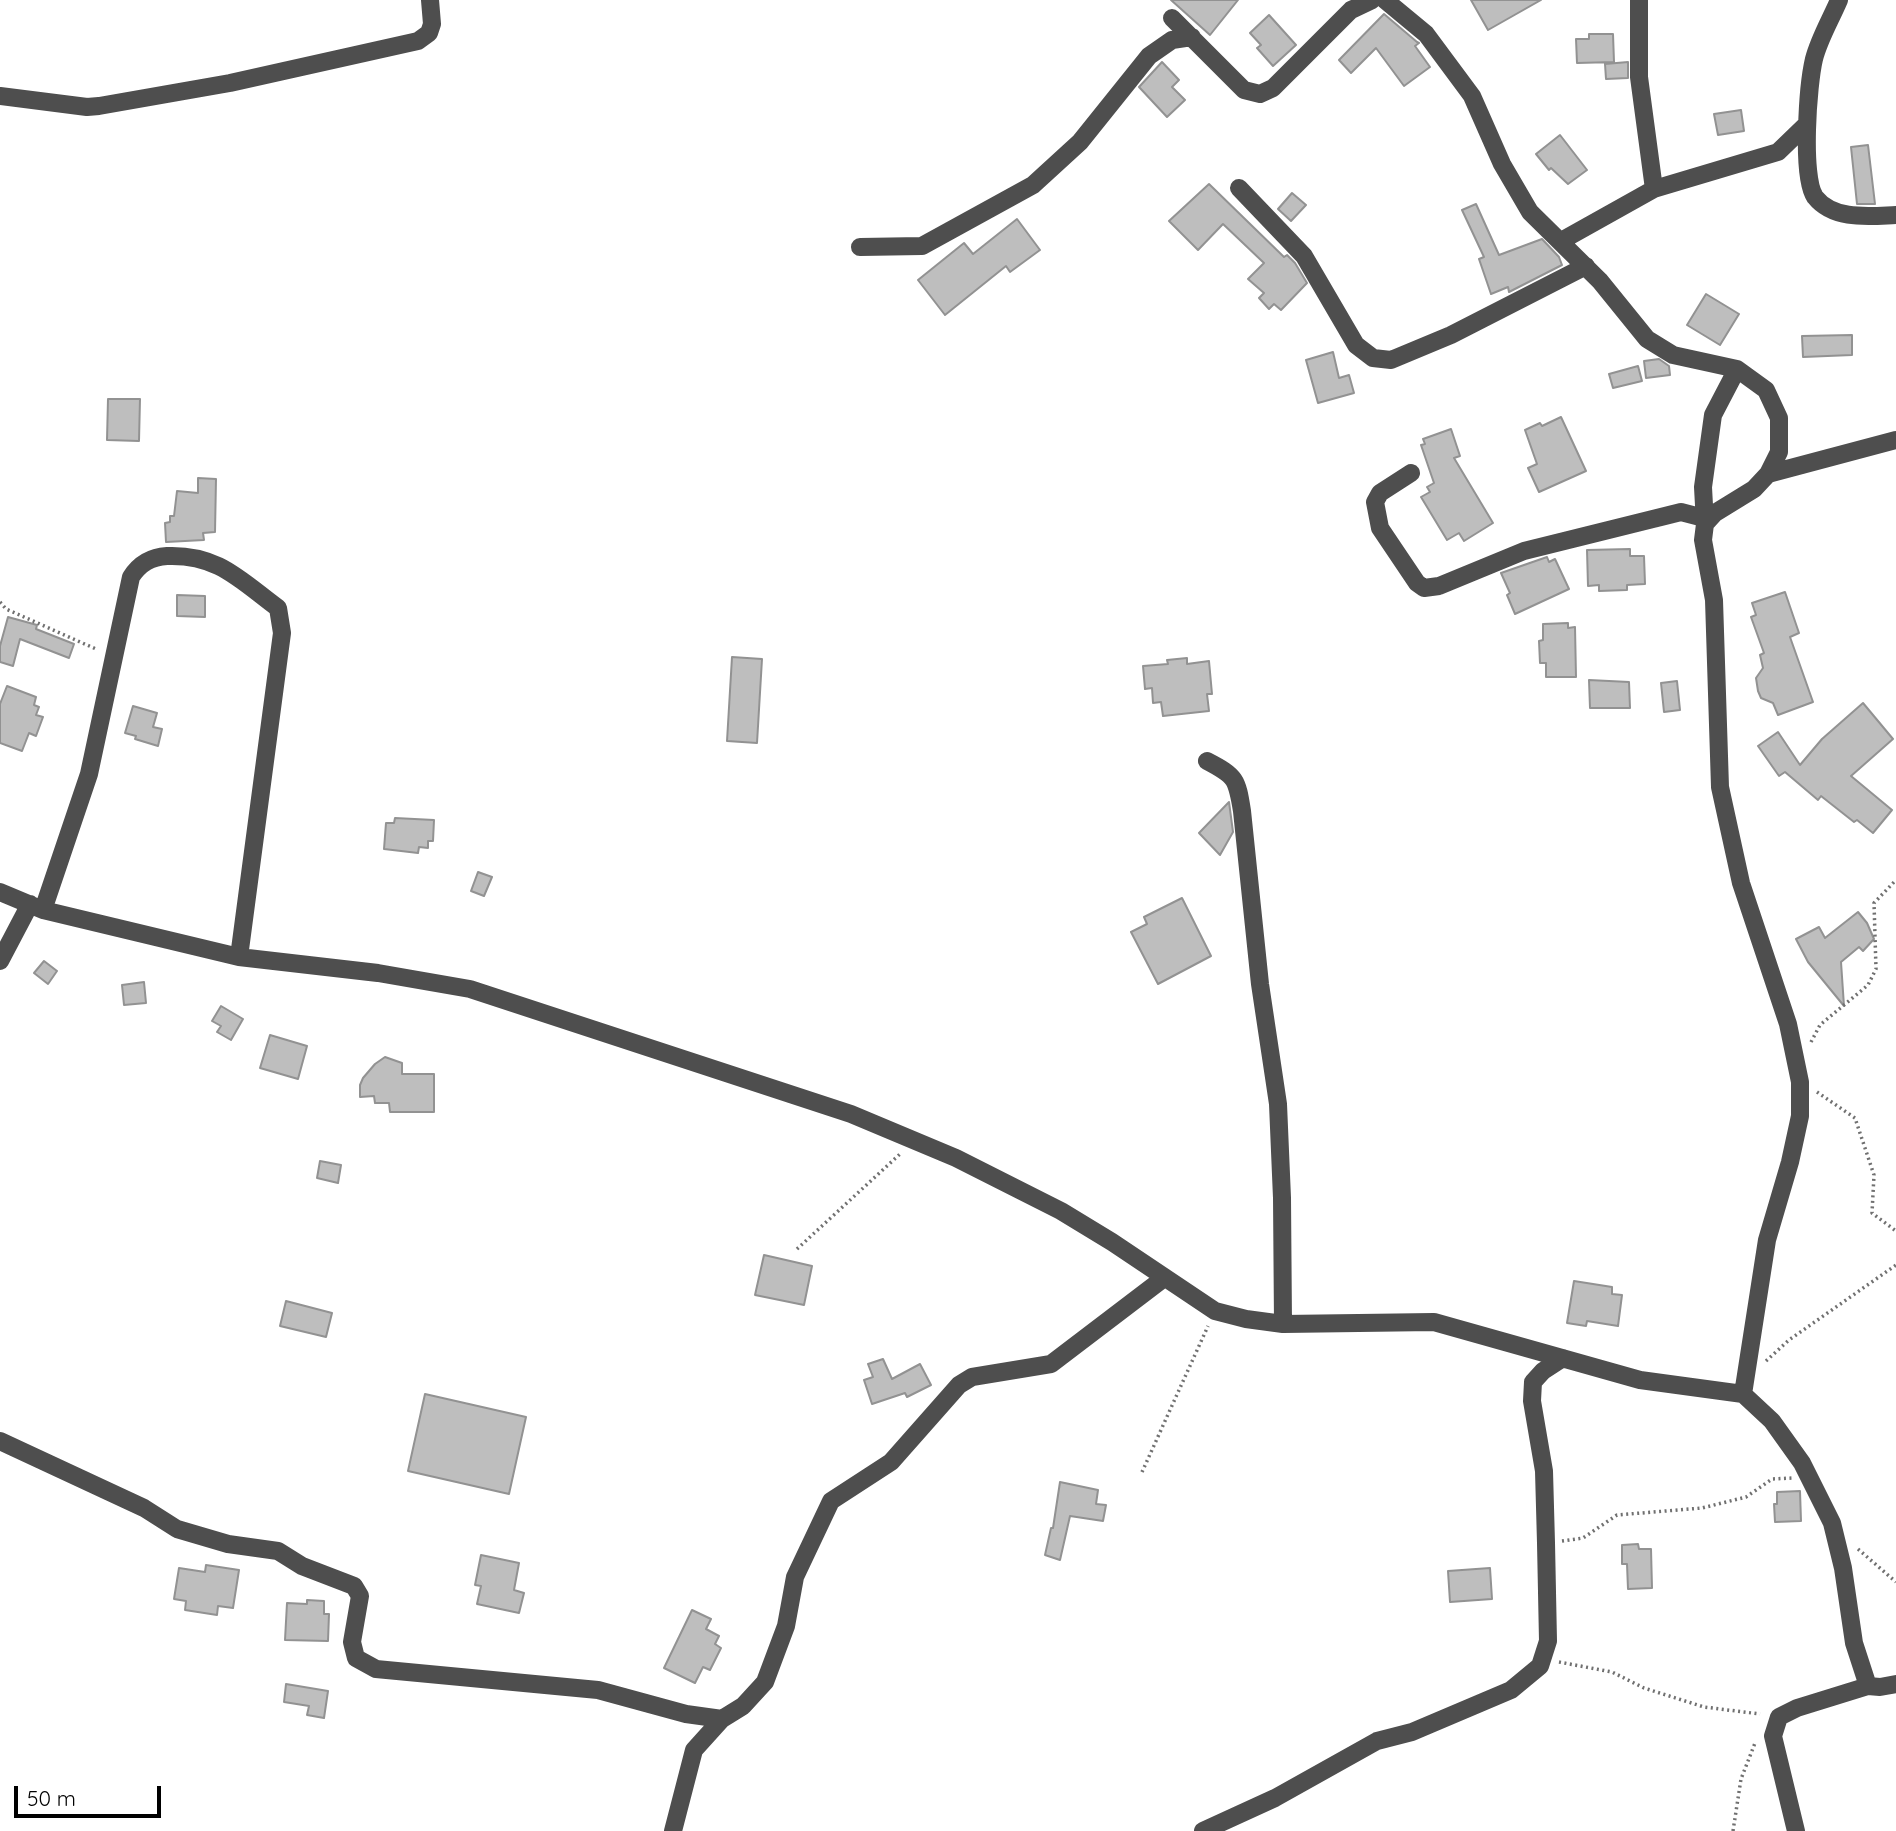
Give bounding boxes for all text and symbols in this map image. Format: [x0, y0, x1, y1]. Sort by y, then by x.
scale bar [18, 1772, 164, 1816]
text: 50 m [27, 1785, 76, 1811]

